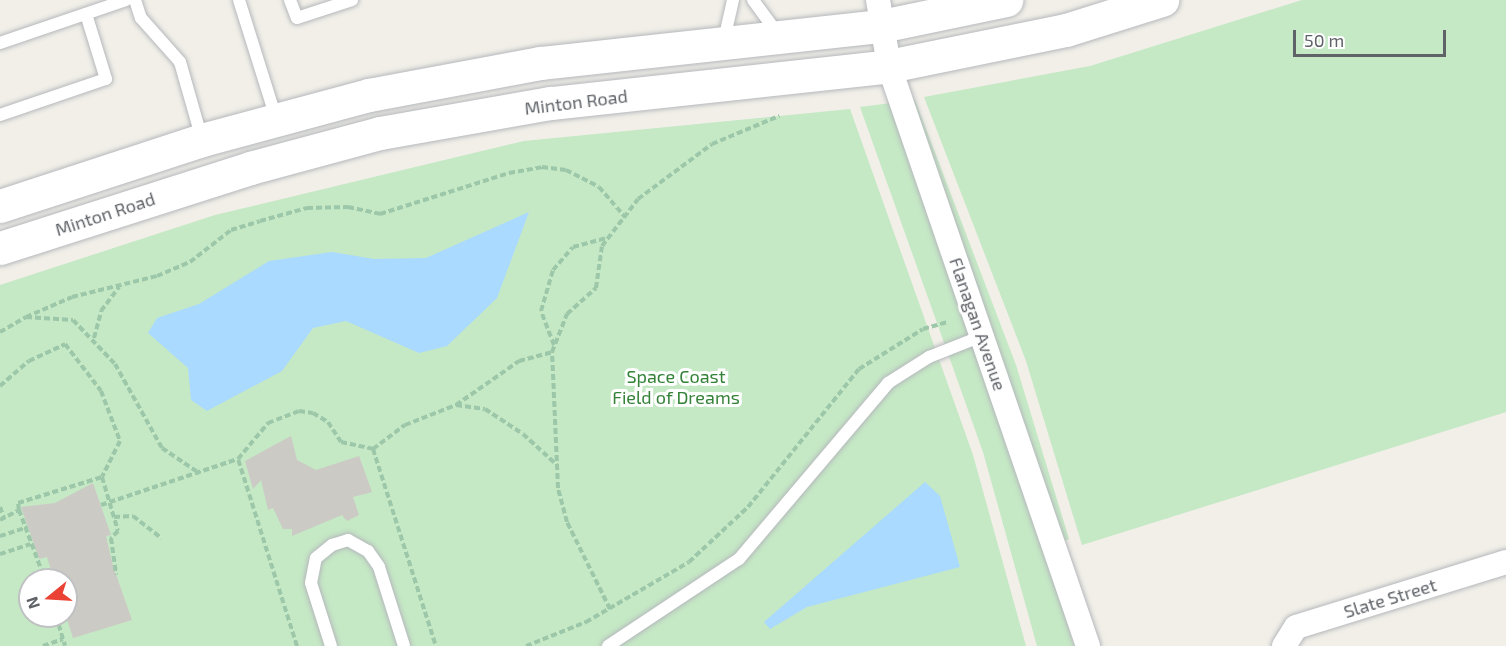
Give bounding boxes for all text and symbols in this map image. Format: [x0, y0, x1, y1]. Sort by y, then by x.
scale bar [1296, 18, 1449, 56]
text: 50 m [1304, 29, 1344, 51]
street label: Minton Road [523, 85, 629, 119]
street label: Minton Road [52, 188, 158, 240]
street label: Flanagan Avenue [945, 254, 1011, 394]
park label: Space Coast Field of Dreams [612, 366, 740, 409]
north arrow [18, 568, 78, 628]
street label: Slate Street [1341, 574, 1439, 622]
text: N [21, 595, 43, 612]

